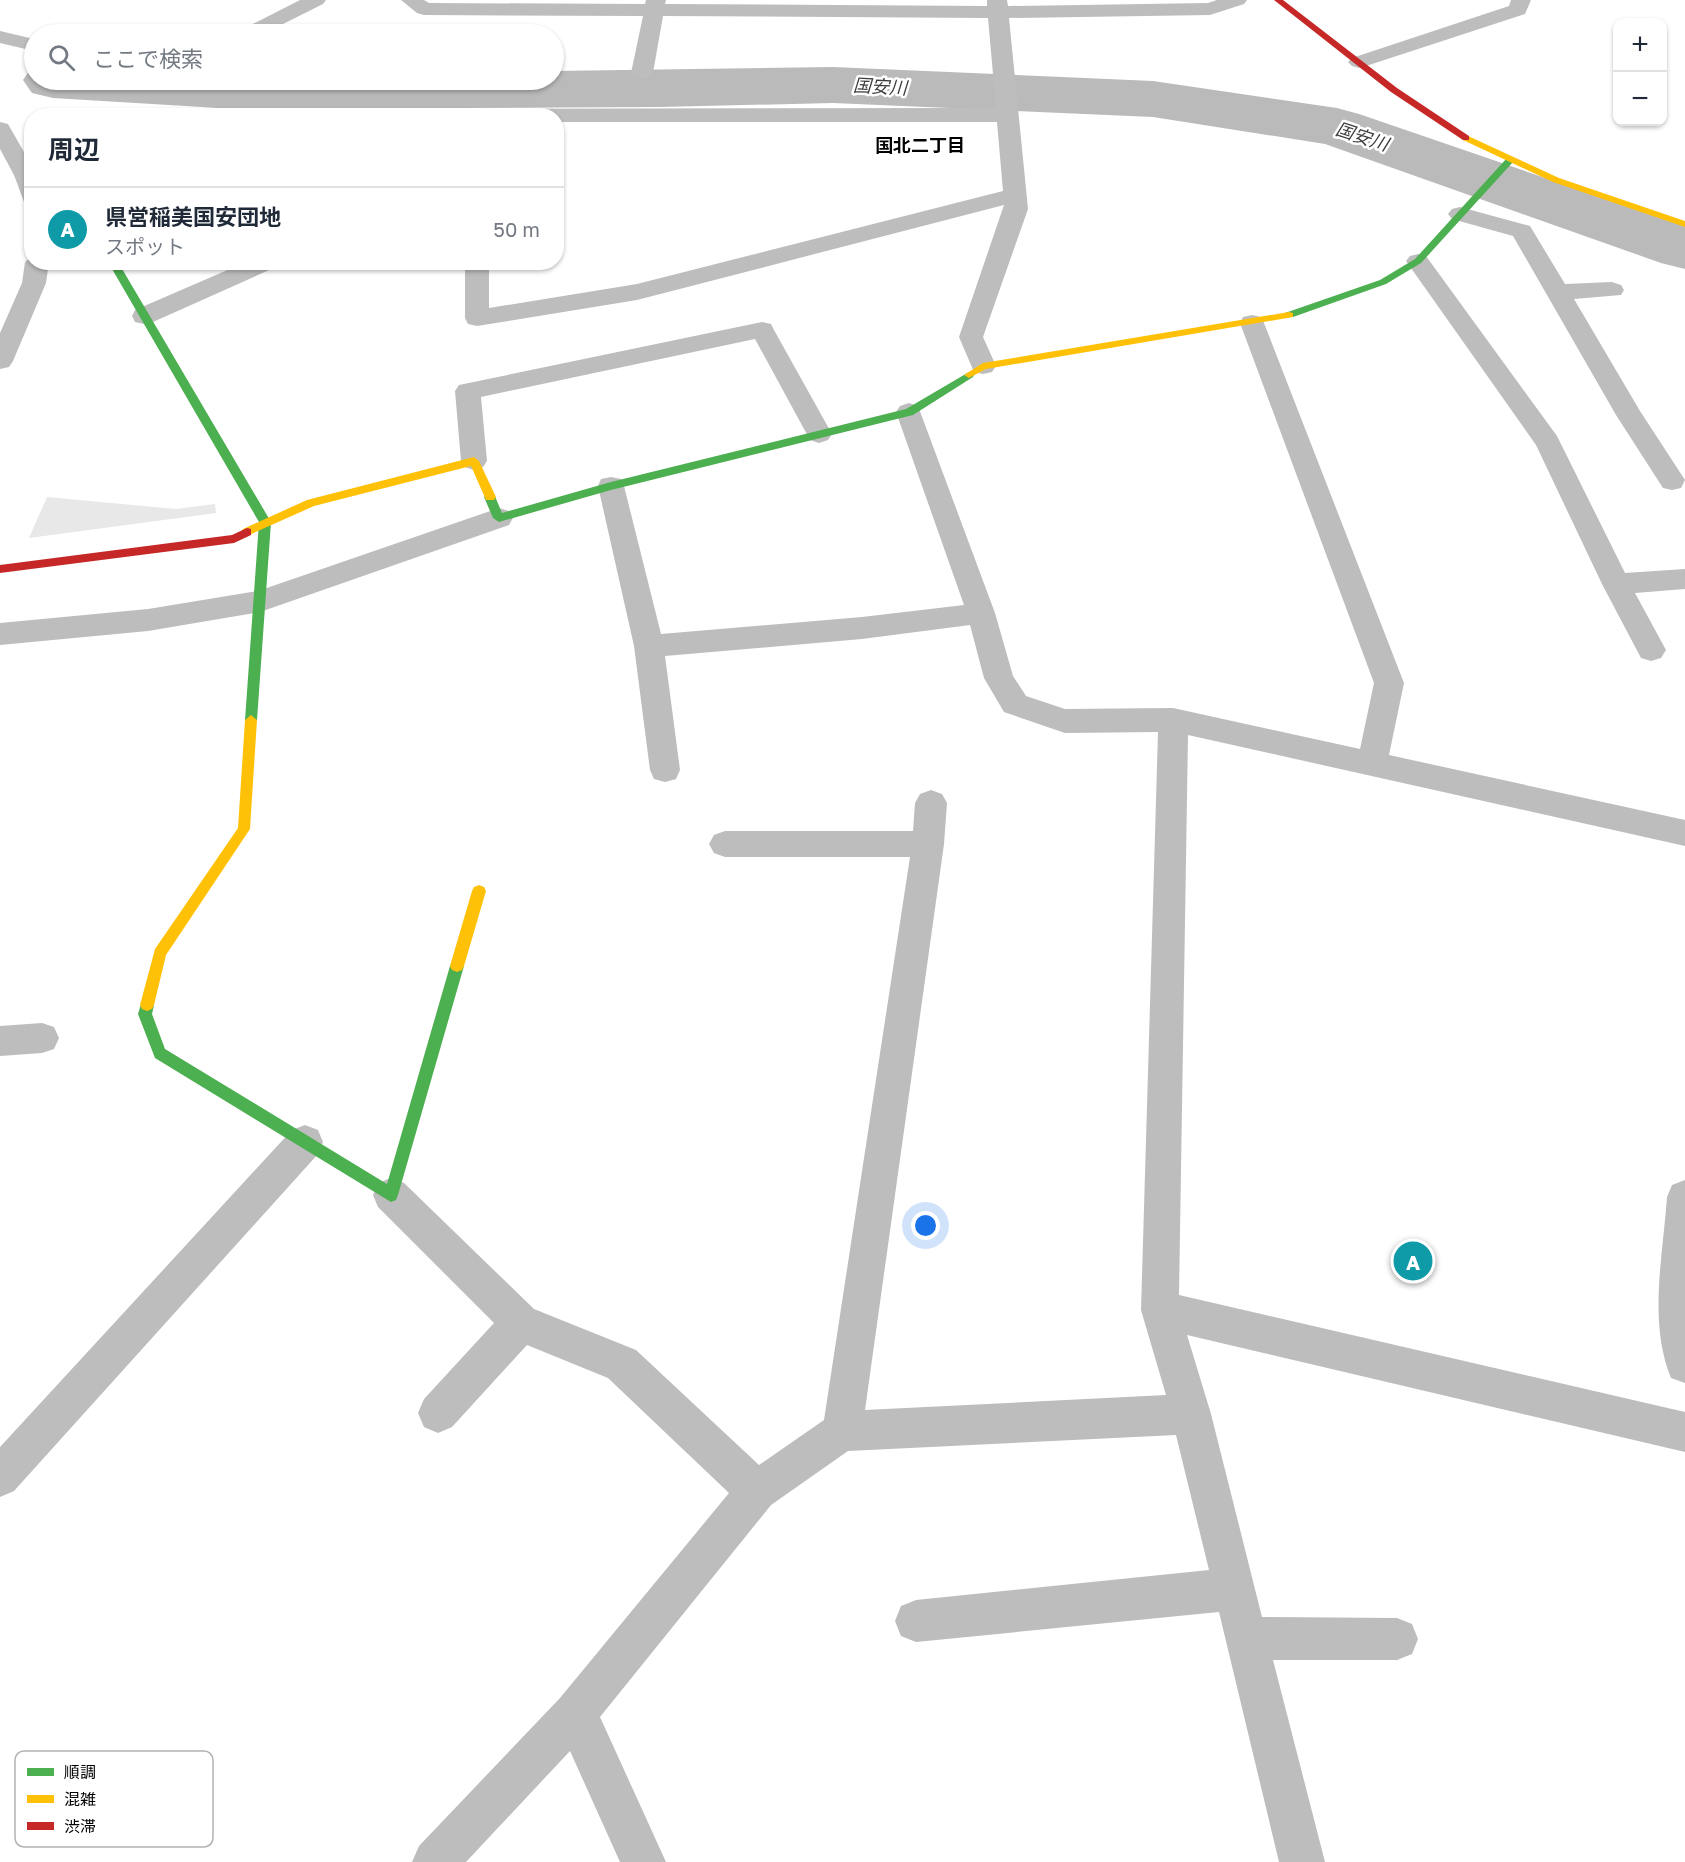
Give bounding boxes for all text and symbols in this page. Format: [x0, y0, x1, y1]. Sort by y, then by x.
map controls [1613, 18, 1667, 126]
button: + [1613, 18, 1667, 72]
search box [24, 24, 564, 90]
icon: search [45, 41, 78, 74]
text: ここで検索 [93, 45, 203, 72]
button: − [1613, 72, 1667, 126]
water label: 国安川 [853, 74, 910, 99]
water label: 国安川 [1333, 117, 1393, 155]
text: 周辺 [48, 134, 100, 165]
district label: 国北二丁目 [875, 134, 965, 156]
text: 県営稲美国安団地 [105, 203, 281, 230]
text: A [60, 217, 75, 241]
text: 50 m [493, 217, 540, 241]
text: スポット [105, 234, 185, 258]
your location [911, 1211, 940, 1240]
pin: A [1394, 1238, 1432, 1284]
legend [15, 1751, 213, 1847]
text: 順調 [64, 1762, 96, 1782]
text: 混雑 [64, 1789, 96, 1809]
text: 渋滞 [64, 1816, 96, 1836]

